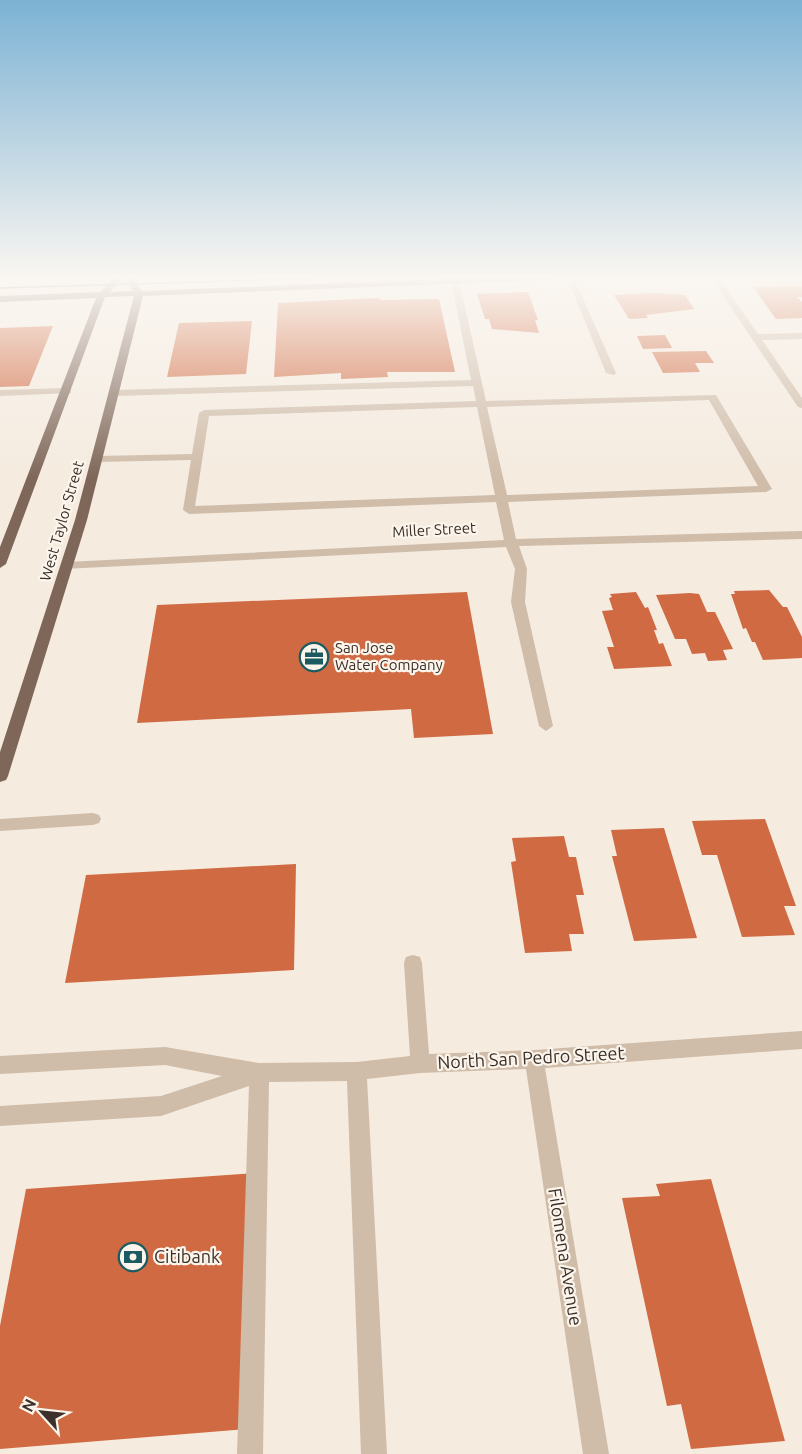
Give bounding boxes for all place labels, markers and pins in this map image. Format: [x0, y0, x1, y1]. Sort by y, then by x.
place label: San Jose Water Company [335, 639, 443, 673]
office icon: San Jose Water Company [298, 641, 330, 673]
bank icon: Citibank [117, 1241, 149, 1273]
place label: Citibank [154, 1246, 220, 1266]

